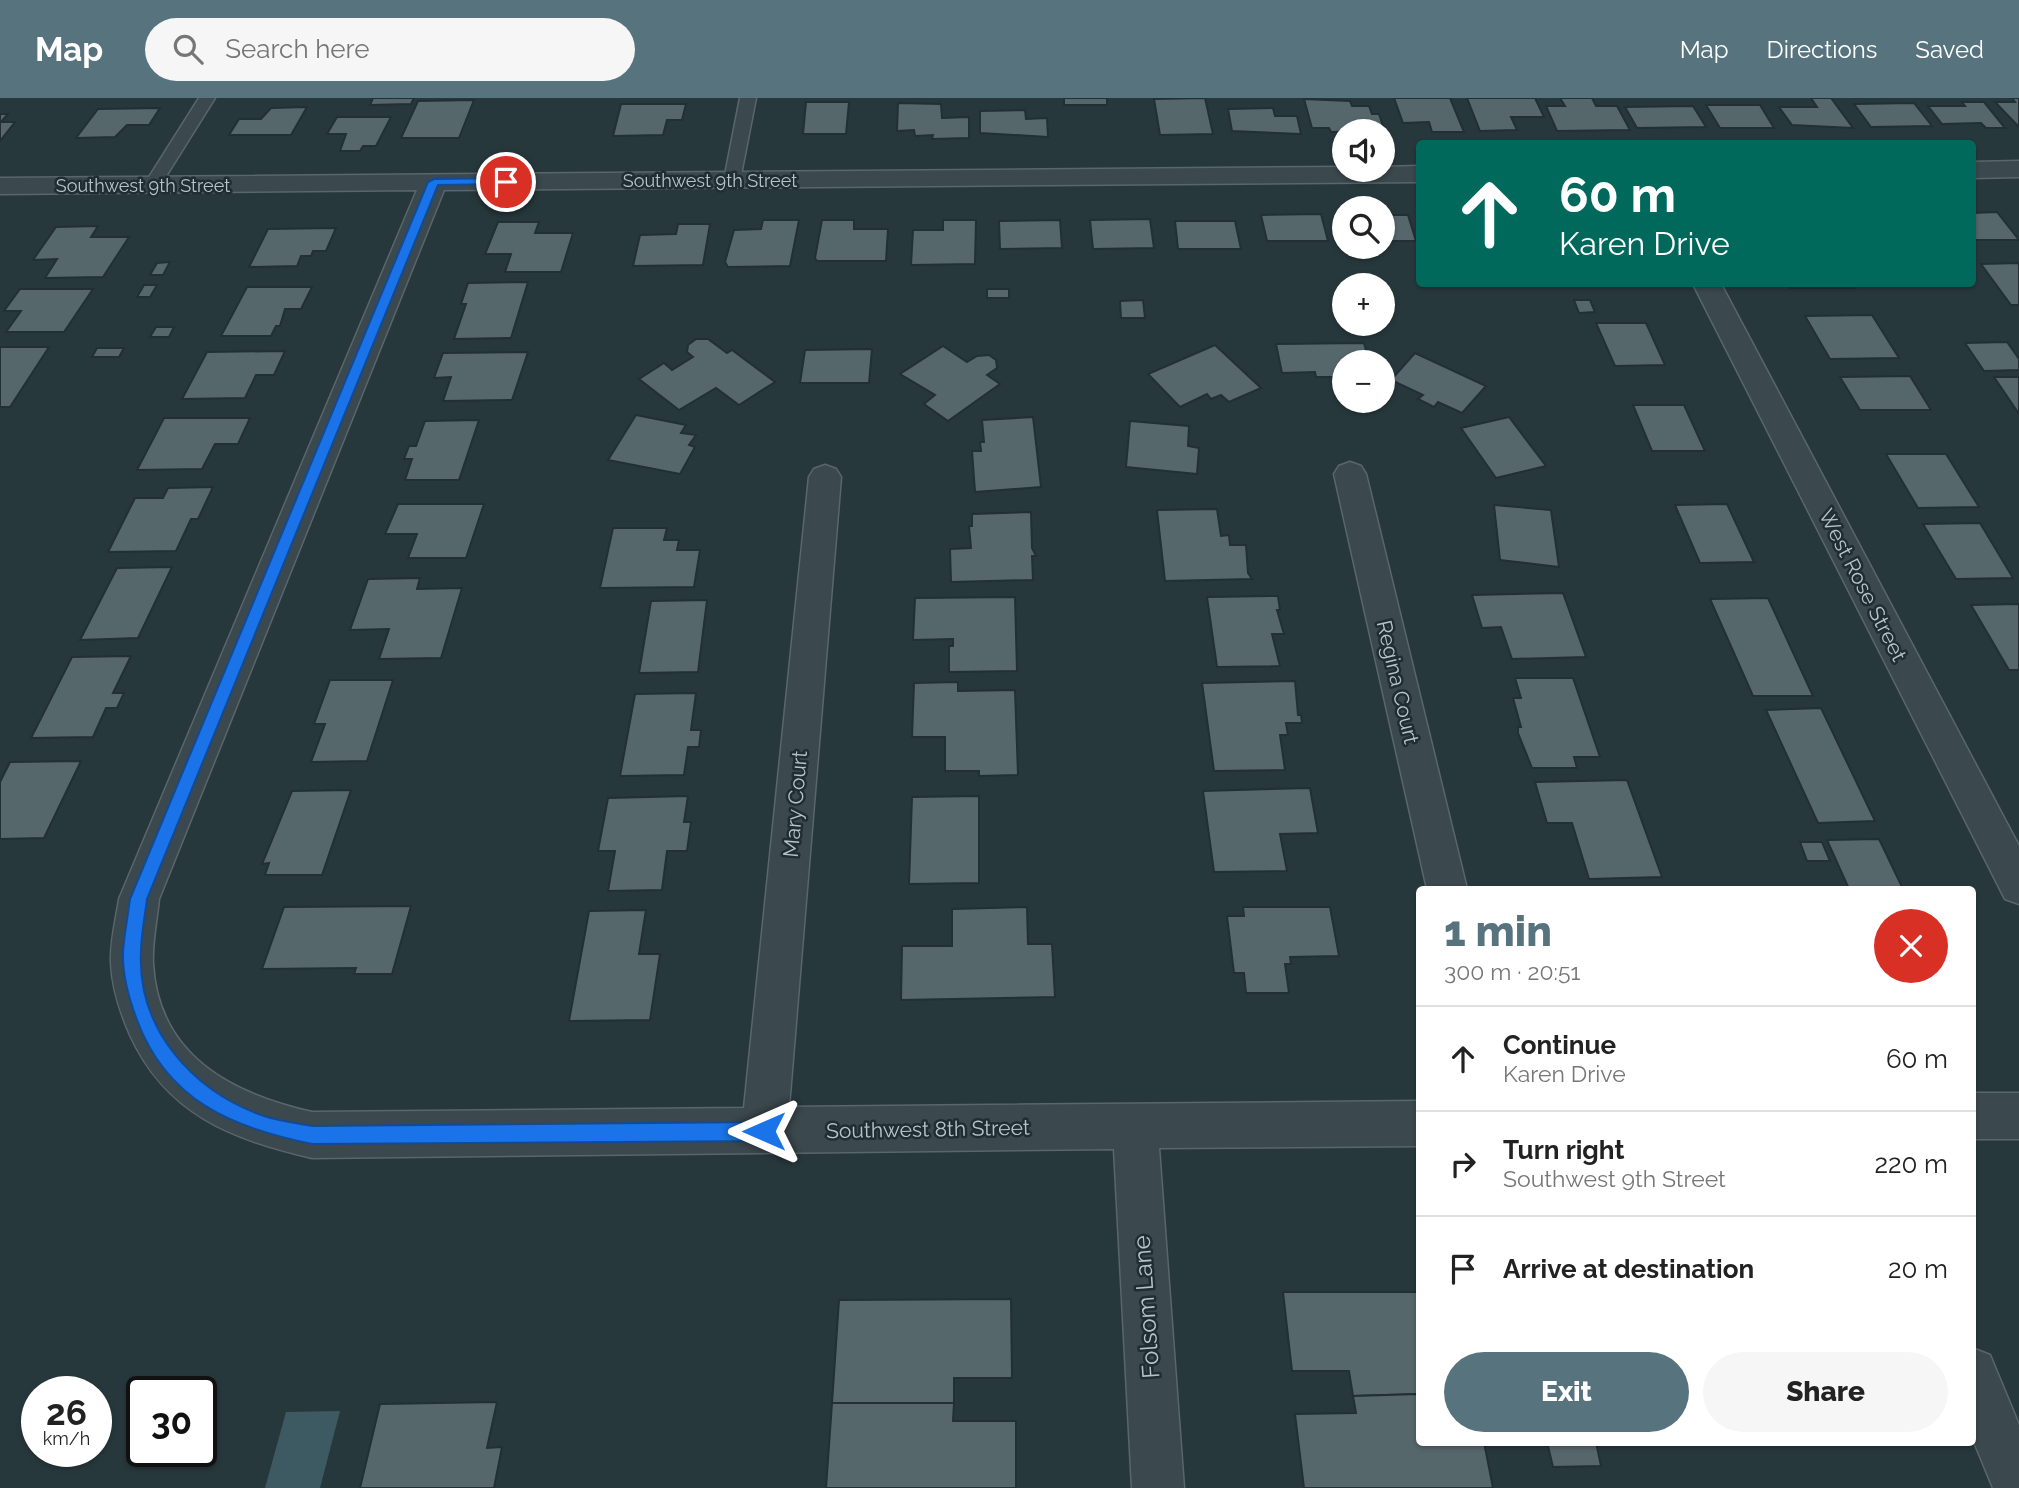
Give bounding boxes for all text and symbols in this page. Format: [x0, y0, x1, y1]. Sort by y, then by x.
search box [145, 18, 635, 81]
text: Map [35, 30, 103, 69]
icon: search [169, 30, 207, 68]
text: Search here [225, 34, 370, 64]
text: Map [1680, 35, 1729, 64]
text: Directions [1767, 35, 1877, 64]
text: Saved [1915, 35, 1984, 64]
map controls [1332, 119, 1395, 413]
button: sound [1332, 119, 1395, 182]
pin [476, 152, 536, 212]
icon: arrive [487, 163, 525, 201]
text: 60 m [1559, 166, 1676, 223]
icon: ahead [1444, 168, 1535, 259]
street label: Southwest 9th Street [623, 170, 797, 191]
street label: Southwest 9th Street [56, 175, 230, 196]
button: search [1332, 196, 1395, 259]
text: Karen Drive [1559, 225, 1730, 262]
button: + [1332, 273, 1395, 336]
button: − [1332, 350, 1395, 413]
street label: West Rose Street [1814, 505, 1912, 665]
street label: Regina Court [1372, 618, 1424, 746]
street label: Mary Court [778, 750, 812, 858]
text: 1 min [1444, 907, 1552, 956]
button: close [1874, 909, 1948, 983]
text: 300 m · 20:51 [1444, 958, 1580, 985]
text: Continue [1503, 1030, 1616, 1060]
icon: ahead [1444, 1040, 1482, 1078]
text: 60 m [1886, 1044, 1948, 1074]
text: Karen Drive [1503, 1060, 1626, 1087]
position arrow [727, 1094, 801, 1168]
street label: Southwest 8th Street [826, 1115, 1030, 1143]
text: Turn right [1503, 1135, 1624, 1165]
icon: right [1444, 1145, 1482, 1183]
text: 220 m [1874, 1149, 1948, 1179]
text: Southwest 9th Street [1503, 1165, 1726, 1192]
street label: Folsom Lane [1127, 1234, 1165, 1380]
icon: arrive [1444, 1250, 1482, 1288]
text: Arrive at destination [1503, 1254, 1754, 1284]
text: 20 m [1888, 1254, 1948, 1284]
button: Exit [1444, 1352, 1689, 1432]
button: Share [1703, 1352, 1948, 1432]
speed limit sign: 30 [126, 1376, 217, 1467]
text: 26 [46, 1392, 87, 1433]
text: km/h [43, 1428, 90, 1449]

